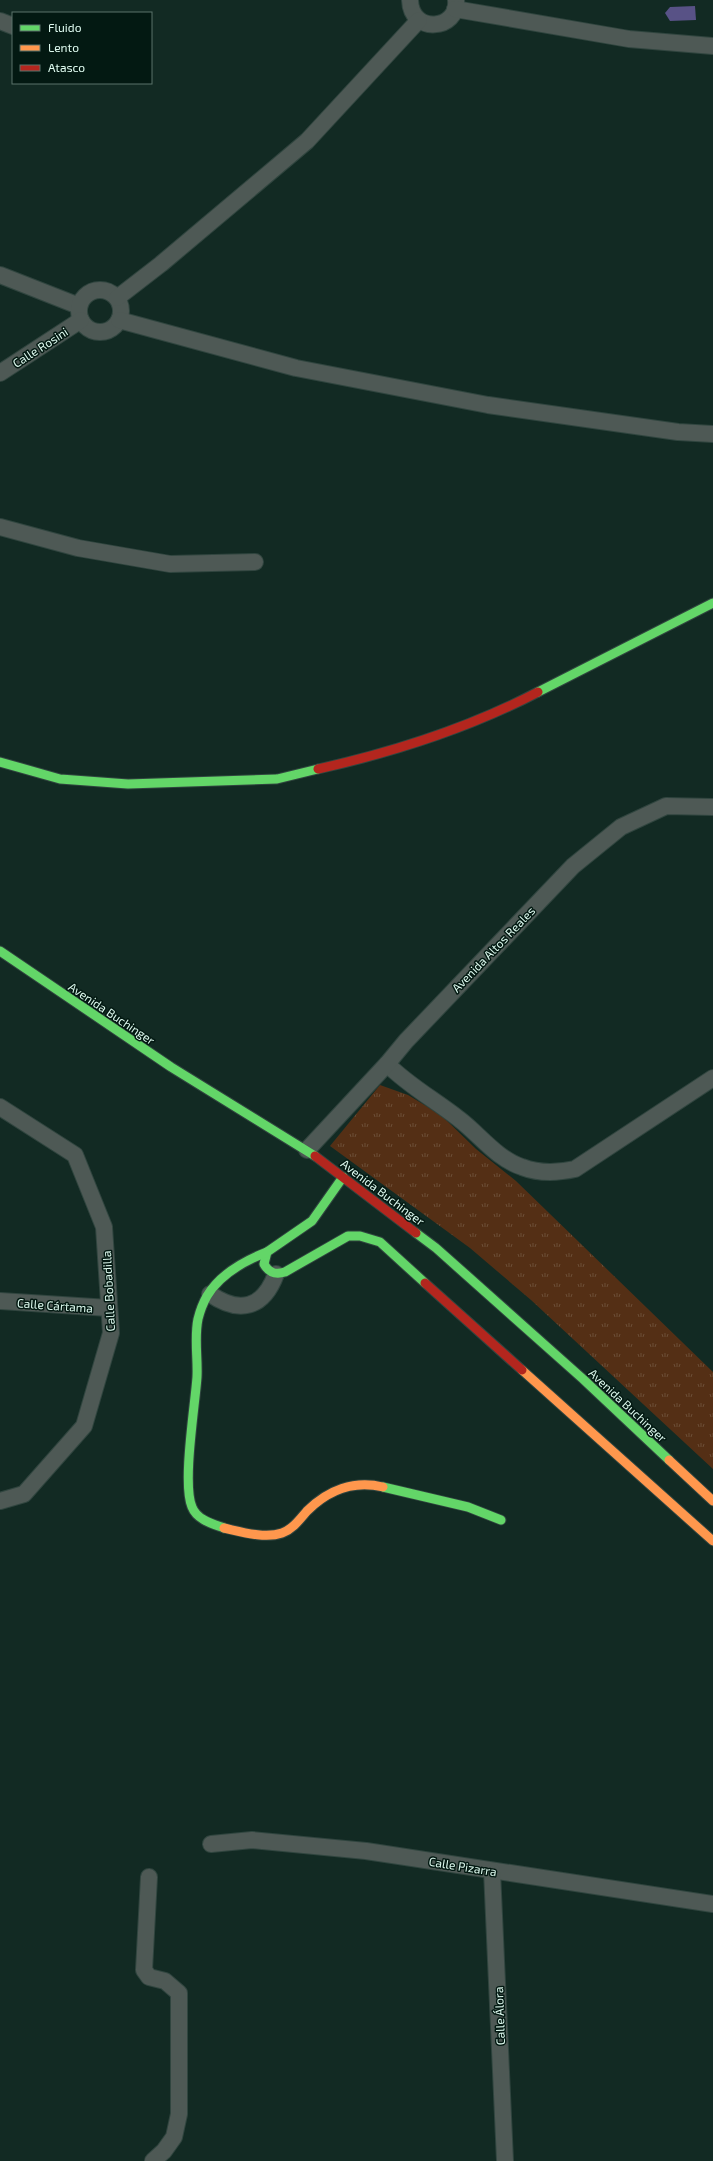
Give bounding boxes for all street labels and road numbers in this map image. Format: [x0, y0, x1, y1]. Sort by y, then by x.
street label: Calle Rosini [10, 324, 70, 370]
street label: Avenida Altos Reales [449, 903, 537, 995]
street label: Avenida Buchinger [66, 979, 158, 1047]
street label: Avenida Buchinger [338, 1156, 428, 1228]
street label: Calle Bobadilla [99, 1250, 117, 1332]
street label: Calle Cártama [17, 1295, 93, 1315]
street label: Avenida Buchinger [586, 1365, 670, 1445]
street label: Calle Pizarra [428, 1854, 498, 1878]
street label: Calle Álora [491, 1986, 507, 2046]

